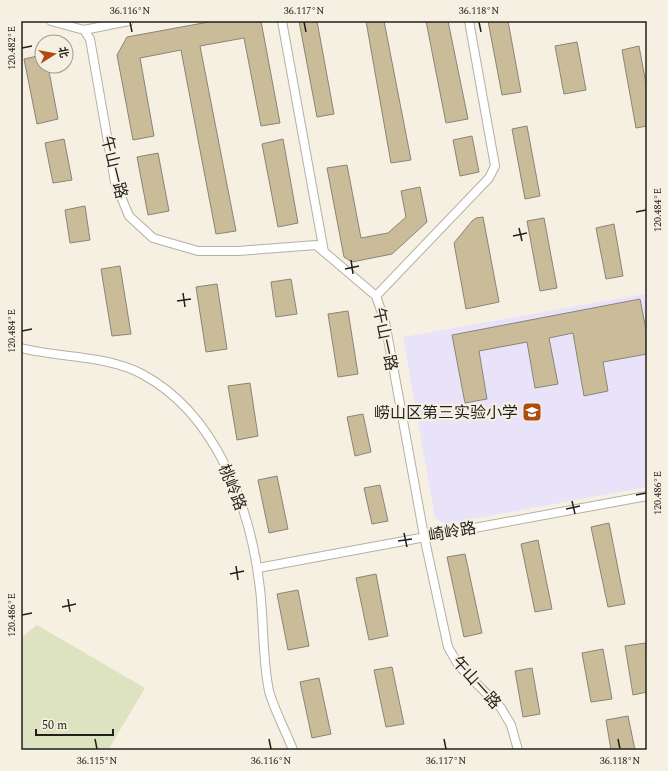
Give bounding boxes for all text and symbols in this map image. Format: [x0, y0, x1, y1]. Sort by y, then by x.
text: 36.116°N [110, 3, 150, 19]
text: 36.117°N [284, 3, 324, 19]
text: 36.118°N [459, 3, 499, 19]
text: 120.482°E [4, 26, 20, 70]
north arrow [34, 34, 74, 74]
text: 北 [54, 45, 73, 59]
street label: 午山一路 [95, 133, 133, 201]
text: 120.484°E [650, 188, 666, 232]
street label: 午山一路 [367, 305, 403, 373]
text: 120.484°E [4, 309, 20, 353]
place label: 崂山区第三实验小学 [374, 401, 518, 425]
school or university icon: 崂山区第三实验小学 [521, 401, 543, 423]
street label: 桃岭路 [212, 461, 252, 514]
text: 120.486°E [650, 471, 666, 515]
street label: 崎岭路 [426, 516, 478, 548]
text: 120.486°E [4, 593, 20, 637]
street label: 午山一路 [446, 651, 507, 714]
scale bar [36, 711, 113, 737]
text: 50 m [42, 716, 67, 735]
text: 36.115°N [77, 753, 117, 769]
text: 36.116°N [251, 753, 291, 769]
text: 36.117°N [426, 753, 466, 769]
text: 36.118°N [600, 753, 640, 769]

